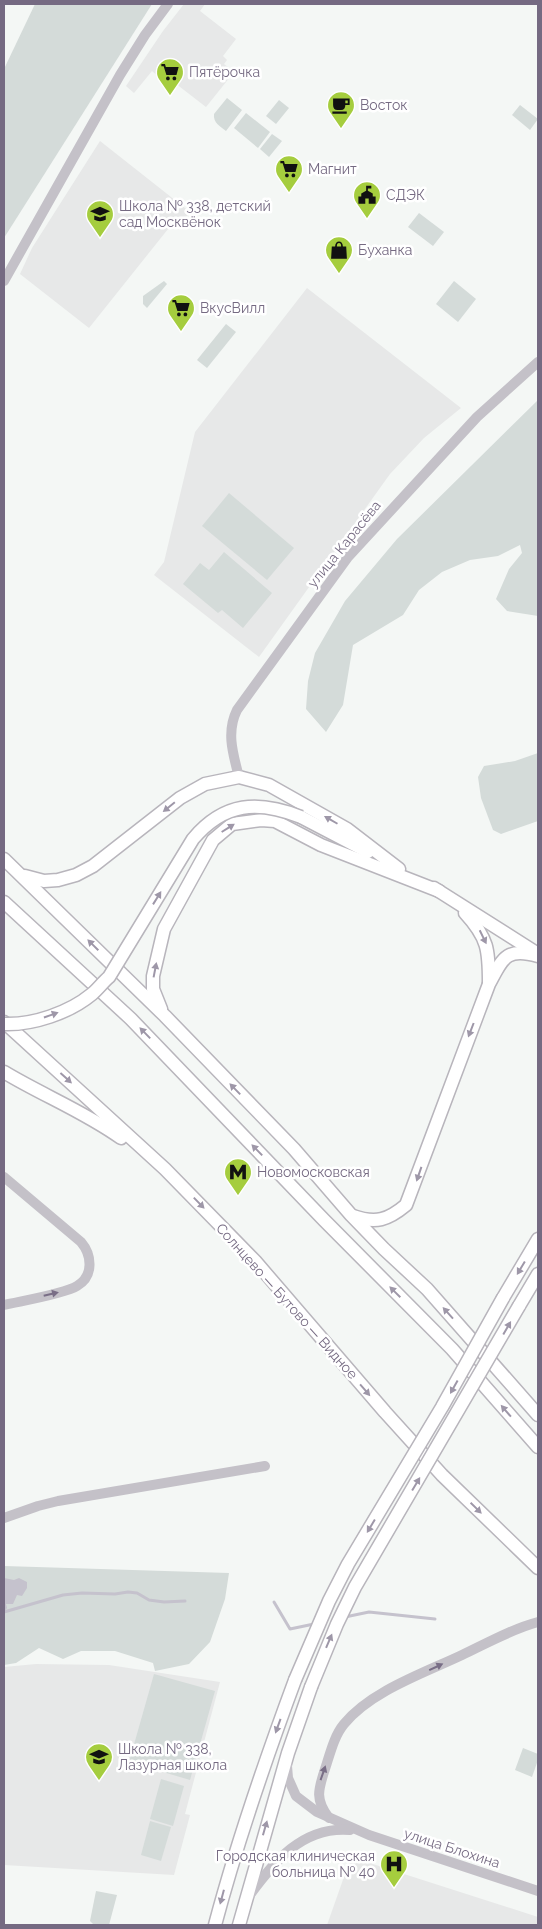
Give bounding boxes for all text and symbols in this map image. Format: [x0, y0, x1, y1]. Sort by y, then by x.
supermarket icon: Пятёрочка [155, 57, 185, 96]
place label: Пятёрочка [189, 64, 260, 80]
cafe icon: Восток [326, 90, 356, 129]
place label: Восток [360, 97, 408, 113]
supermarket icon: Магнит [274, 154, 304, 193]
place label: Магнит [308, 161, 357, 177]
public building icon: СДЭК [352, 180, 382, 219]
place label: СДЭК [386, 187, 425, 203]
place label: Школа № 338, детский сад Москвёнок [119, 198, 271, 230]
school or university icon: Школа № 338, детский сад Москвёнок [85, 199, 115, 238]
shop icon: Буханка [324, 235, 354, 274]
place label: Буханка [358, 242, 412, 258]
supermarket icon: ВкусВилл [166, 293, 196, 332]
place label: ВкусВилл [200, 300, 265, 316]
street label: улица Карасёва [304, 497, 384, 591]
one-way arrow [163, 801, 176, 812]
one-way arrow [324, 816, 339, 824]
one-way arrow [221, 824, 235, 833]
one-way arrow [153, 891, 162, 905]
one-way arrow [479, 930, 487, 944]
one-way arrow [87, 939, 99, 951]
one-way arrow [151, 961, 159, 977]
one-way arrow [44, 1011, 59, 1018]
one-way arrow [467, 1022, 474, 1037]
one-way arrow [139, 1027, 151, 1039]
one-way arrow [59, 1072, 71, 1084]
one-way arrow [230, 1083, 242, 1095]
one-way arrow [251, 1145, 263, 1157]
metro station icon: Новомосковская [223, 1157, 253, 1196]
place label: Новомосковская [257, 1164, 370, 1180]
one-way arrow [415, 1166, 422, 1181]
one-way arrow [193, 1197, 205, 1209]
street label: Солнцево — Бутово — Видное [213, 1220, 361, 1382]
one-way arrow [516, 1262, 525, 1275]
one-way arrow [389, 1286, 401, 1298]
one-way arrow [44, 1290, 59, 1298]
one-way arrow [442, 1307, 454, 1319]
one-way arrow [503, 1321, 511, 1336]
one-way arrow [449, 1380, 458, 1393]
one-way arrow [360, 1383, 371, 1396]
one-way arrow [500, 1405, 512, 1417]
one-way arrow [411, 1477, 420, 1490]
one-way arrow [470, 1502, 482, 1514]
one-way arrow [367, 1520, 376, 1533]
one-way arrow [326, 1634, 334, 1648]
one-way arrow [429, 1663, 443, 1671]
one-way arrow [274, 1719, 282, 1734]
place label: Школа № 338, Лазурная школа [118, 1741, 227, 1773]
school or university icon: Школа № 338, Лазурная школа [84, 1742, 114, 1781]
one-way arrow [320, 1765, 328, 1780]
one-way arrow [262, 1820, 270, 1835]
street label: улица Блохина [402, 1825, 502, 1871]
place label: Городская клиническая больница № 40 [216, 1848, 375, 1880]
hospital icon: Городская клиническая больница № 40 [379, 1849, 409, 1888]
one-way arrow [218, 1890, 226, 1905]

